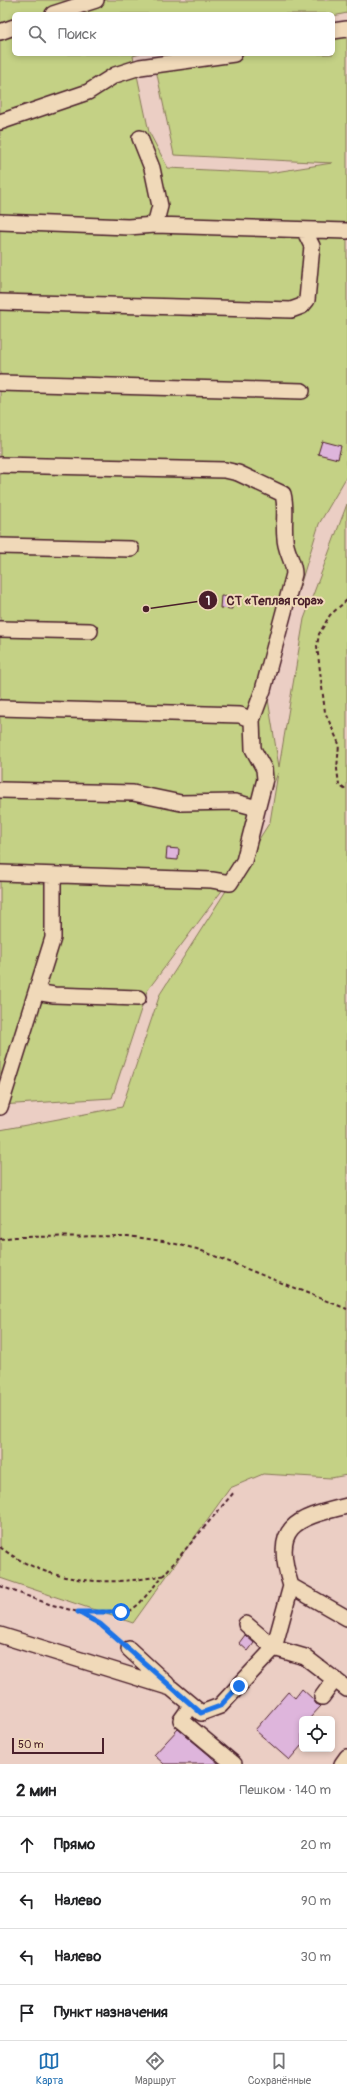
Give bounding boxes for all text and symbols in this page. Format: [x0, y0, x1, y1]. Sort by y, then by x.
search box [12, 12, 335, 56]
icon: search [26, 23, 48, 45]
text: Поиск [58, 25, 97, 44]
callout: СТ «Теплая гора» [198, 588, 331, 613]
text: СТ «Теплая гора» [227, 593, 324, 609]
text: 1 [206, 594, 210, 609]
route start [112, 1603, 130, 1621]
route end [230, 1677, 248, 1695]
map controls [299, 1716, 335, 1752]
button: locate [299, 1716, 335, 1752]
scale bar [12, 1736, 104, 1755]
text: 50 m [18, 1738, 44, 1751]
text: 2 мин [16, 1780, 56, 1801]
text: Пешком · 140 m [240, 1782, 331, 1798]
icon: ahead [16, 1834, 38, 1856]
text: Прямо [54, 1835, 95, 1854]
text: 20 m [300, 1837, 331, 1853]
icon: left [16, 1890, 38, 1912]
text: Налево [54, 1891, 101, 1910]
text: 90 m [301, 1893, 331, 1909]
icon: left [16, 1946, 38, 1968]
text: Налево [54, 1947, 101, 1966]
text: 30 m [301, 1949, 331, 1965]
icon: arrive [16, 2002, 38, 2024]
text: Пункт назначения [54, 2003, 168, 2022]
tab: Карта [36, 2050, 63, 2087]
tab: Маршрут [135, 2050, 176, 2087]
tab: Сохранённые [248, 2050, 311, 2087]

